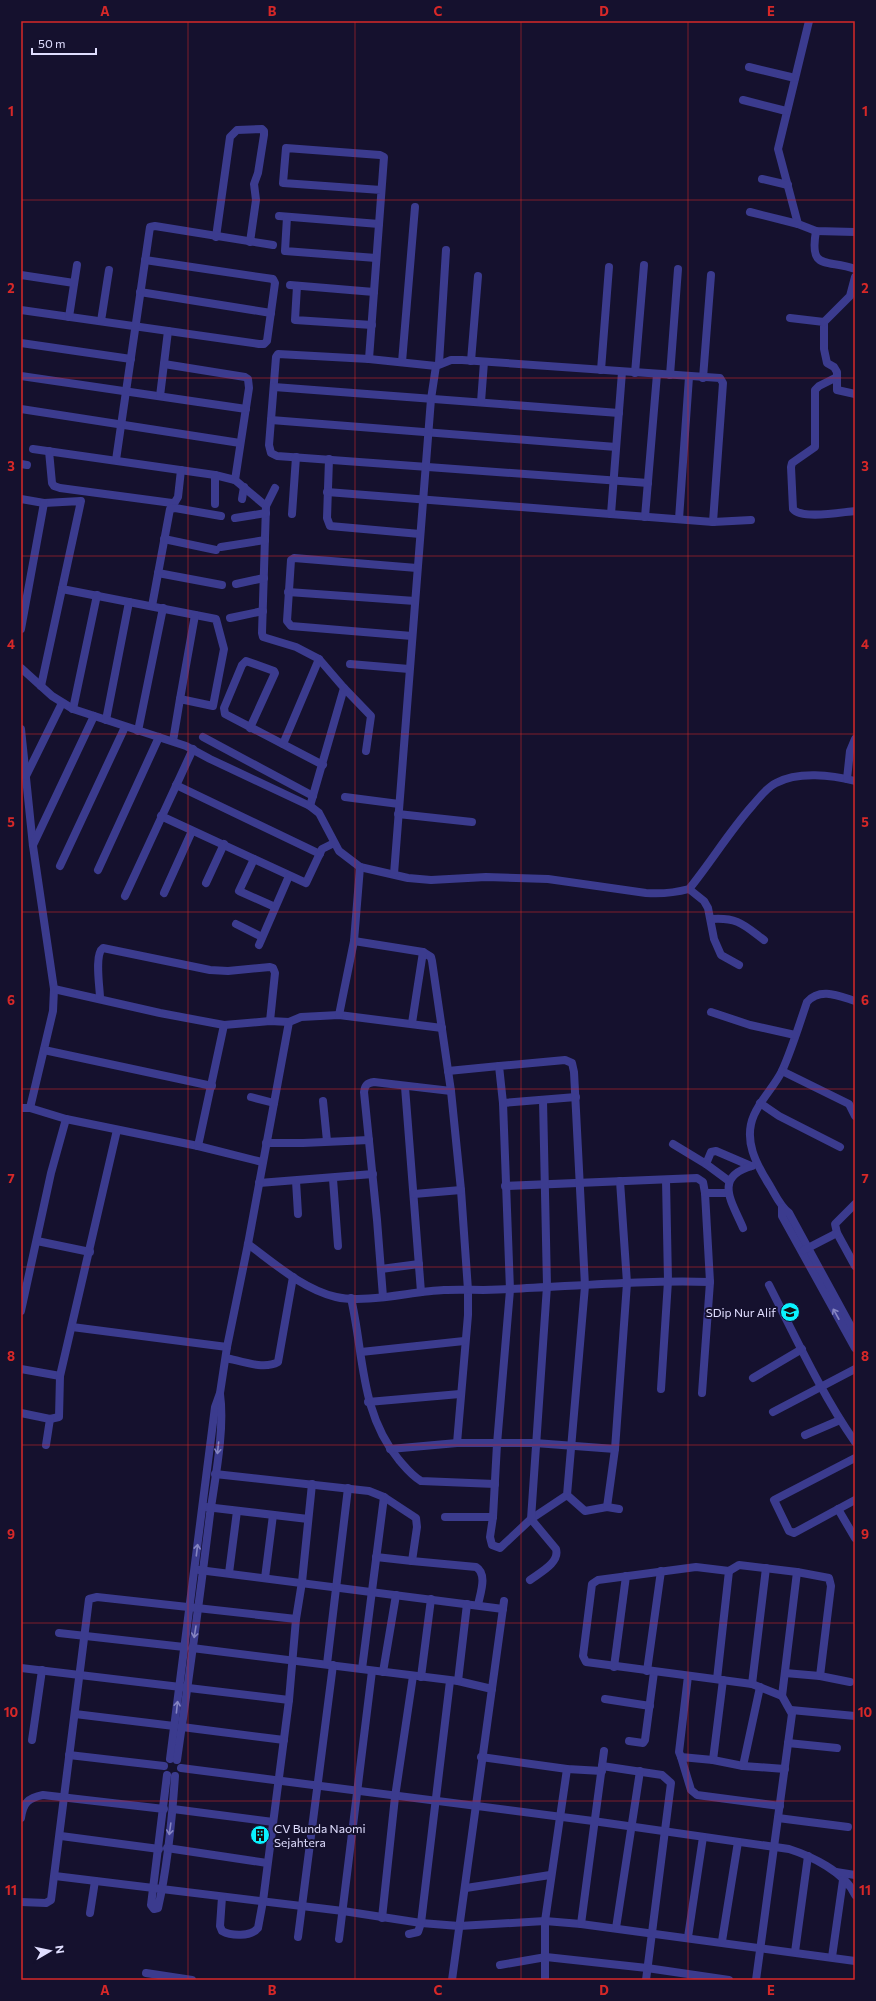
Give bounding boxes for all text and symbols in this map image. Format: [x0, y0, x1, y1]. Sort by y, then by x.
text: A [100, 3, 110, 19]
text: B [268, 3, 277, 19]
text: C [434, 3, 443, 19]
text: D [599, 3, 609, 19]
text: E [767, 3, 775, 19]
scale bar [32, 30, 96, 56]
text: 50 m [38, 36, 66, 50]
text: 1 [8, 103, 14, 119]
text: 1 [862, 103, 868, 119]
text: 2 [7, 280, 15, 296]
text: 2 [861, 280, 869, 296]
text: 3 [7, 458, 15, 474]
text: 3 [861, 458, 869, 474]
text: 4 [7, 636, 15, 652]
text: 4 [861, 636, 869, 652]
text: 5 [7, 814, 15, 830]
text: 5 [861, 814, 869, 830]
text: 6 [7, 992, 15, 1008]
text: 6 [861, 992, 869, 1008]
text: 7 [7, 1170, 15, 1186]
text: 7 [861, 1170, 869, 1186]
school or university icon: SDip Nur Alif [779, 1301, 801, 1323]
place label: SDip Nur Alif [706, 1305, 776, 1319]
one-way arrow [832, 1308, 839, 1320]
text: 8 [7, 1348, 15, 1364]
text: 8 [861, 1348, 869, 1364]
one-way arrow [214, 1441, 222, 1454]
text: 9 [7, 1526, 15, 1542]
text: 9 [861, 1526, 869, 1542]
one-way arrow [193, 1544, 201, 1557]
one-way arrow [191, 1625, 199, 1638]
one-way arrow [173, 1701, 180, 1714]
text: 10 [4, 1704, 19, 1720]
text: 10 [858, 1704, 873, 1720]
place label: CV Bunda Naomi Sejahtera [274, 1821, 366, 1849]
one-way arrow [166, 1822, 174, 1835]
building icon: CV Bunda Naomi Sejahtera [249, 1824, 271, 1846]
text: 11 [5, 1882, 17, 1898]
text: 11 [859, 1882, 871, 1898]
north arrow [30, 1931, 70, 1971]
text: N [53, 1944, 67, 1954]
text: A [100, 1982, 110, 1998]
text: B [268, 1982, 277, 1998]
text: C [434, 1982, 443, 1998]
text: D [599, 1982, 609, 1998]
text: E [767, 1982, 775, 1998]

